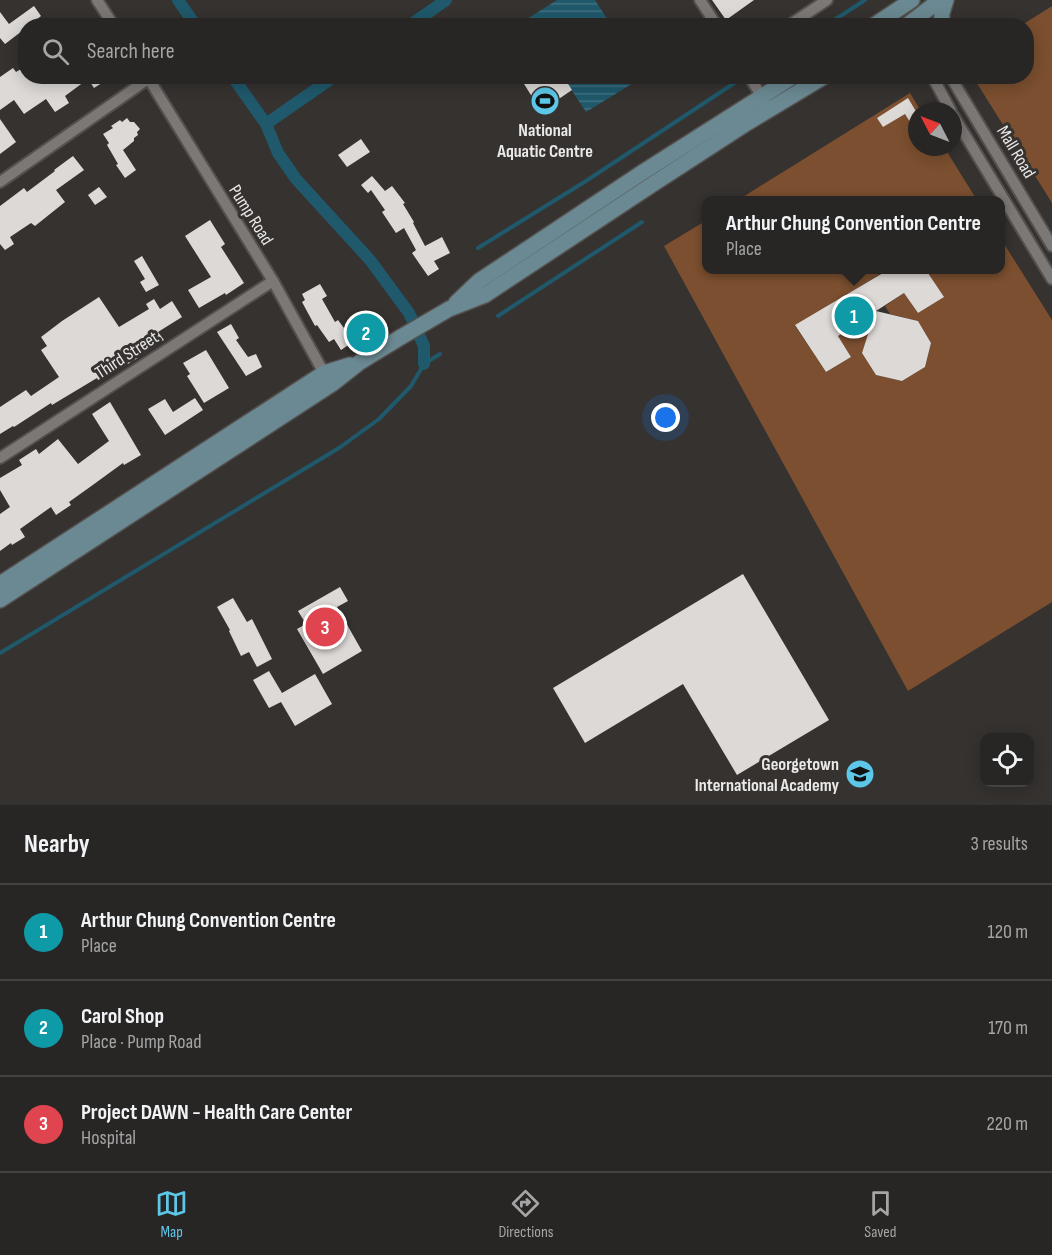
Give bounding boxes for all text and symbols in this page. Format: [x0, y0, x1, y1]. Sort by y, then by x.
search box [18, 18, 1034, 84]
icon: search [39, 35, 72, 68]
text: Search here [87, 38, 174, 65]
sports icon: National Aquatic Centre [529, 85, 561, 117]
north arrow [908, 102, 962, 156]
place label: National Aquatic Centre [496, 120, 593, 162]
street label: Mall Road [992, 122, 1040, 182]
street label: Pump Road [224, 181, 278, 249]
popup [702, 196, 1005, 274]
text: Arthur Chung Convention Centre [726, 210, 981, 237]
text: Place [726, 237, 762, 261]
pin: 1 [834, 294, 874, 338]
pin: 2 [346, 310, 386, 356]
street label: Third Street [91, 326, 163, 383]
your location [651, 403, 680, 432]
pin: 3 [306, 604, 344, 650]
map controls [980, 733, 1034, 787]
button: locate [980, 733, 1034, 787]
place label: Georgetown International Academy [695, 754, 840, 796]
school or university icon: Georgetown International Academy [844, 758, 876, 790]
text: Nearby [24, 829, 90, 860]
text: 3 results [971, 832, 1028, 856]
text: Arthur Chung Convention Centre [81, 907, 336, 934]
text: 1 [40, 920, 47, 944]
text: 120 m [988, 920, 1028, 944]
text: Place [81, 934, 117, 958]
text: Carol Shop [81, 1003, 164, 1030]
text: 2 [39, 1016, 48, 1040]
text: 170 m [988, 1016, 1028, 1040]
text: Place · Pump Road [81, 1030, 202, 1054]
text: Project DAWN - Health Care Center [81, 1099, 352, 1126]
text: 3 [39, 1112, 48, 1136]
text: 220 m [987, 1112, 1028, 1136]
text: Hospital [81, 1126, 136, 1150]
tab: Map [155, 1187, 188, 1242]
tab: Directions [498, 1187, 554, 1242]
tab: Saved [864, 1187, 897, 1242]

